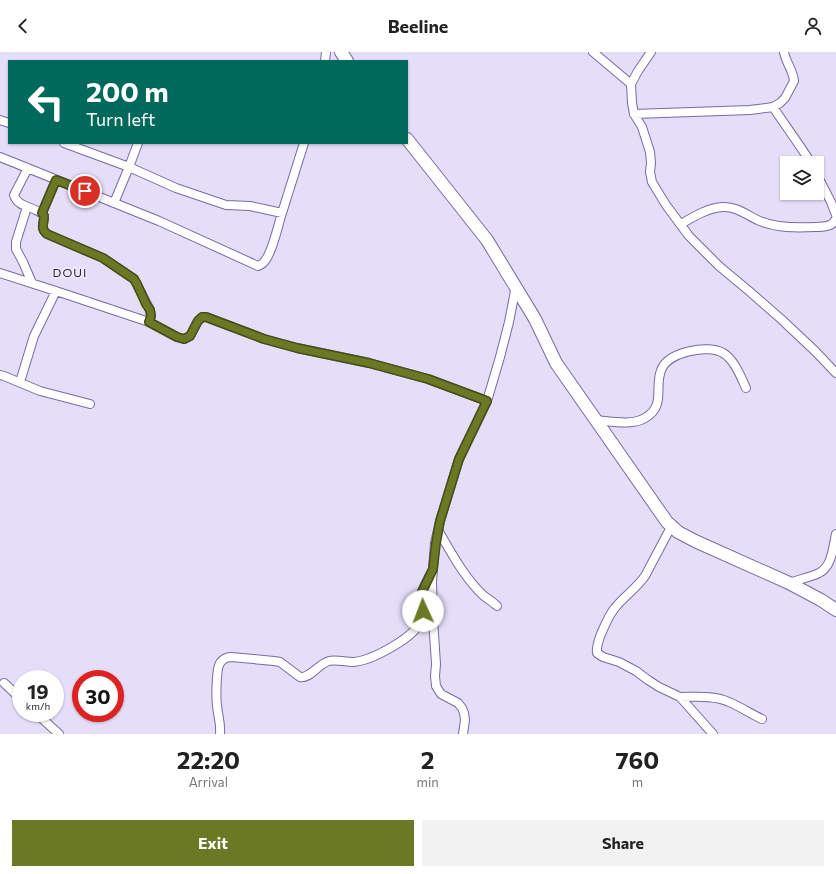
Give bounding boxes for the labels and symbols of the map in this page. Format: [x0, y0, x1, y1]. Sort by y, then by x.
pin [68, 174, 102, 208]
district label: DOUI [53, 265, 87, 279]
position arrow [402, 590, 444, 632]
speed limit sign: 30 [72, 670, 124, 722]

